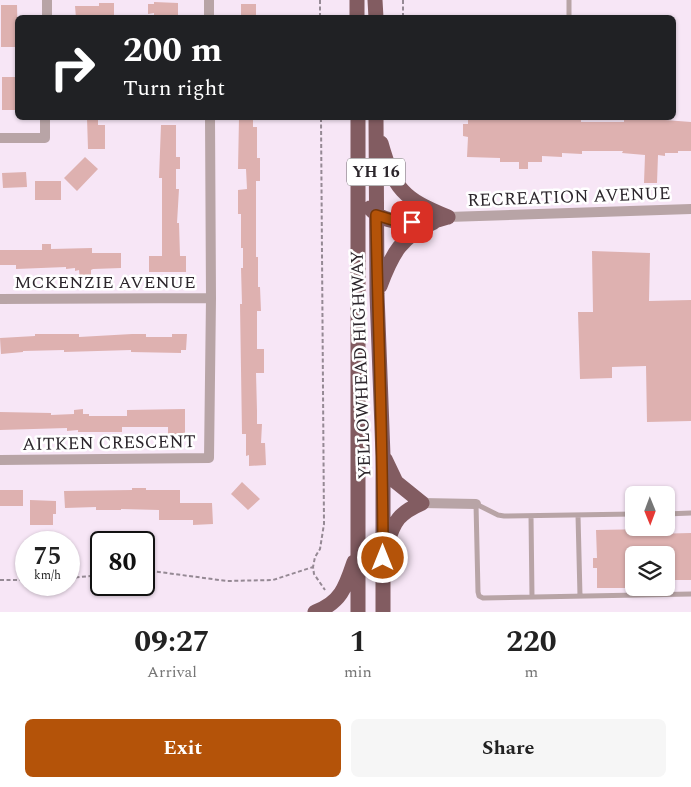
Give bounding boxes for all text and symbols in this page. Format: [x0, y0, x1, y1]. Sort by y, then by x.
text: 200 m [123, 24, 222, 77]
icon: right [40, 35, 105, 100]
text: Turn right [123, 72, 225, 105]
road number: YH 16 [347, 158, 405, 186]
street label: RECREATION AVENUE [467, 180, 671, 214]
pin [391, 201, 433, 243]
icon: arrive [398, 208, 426, 236]
street label: YELLOWHEAD HIGHWAY [344, 250, 378, 480]
street label: MCKENZIE AVENUE [14, 269, 196, 296]
street label: AITKEN CRESCENT [22, 428, 196, 458]
north arrow [625, 486, 675, 536]
map controls [625, 486, 675, 596]
speed limit sign: 80 [90, 531, 155, 596]
position arrow [356, 531, 408, 583]
text: 75 [33, 538, 62, 576]
button: layers [625, 546, 675, 596]
text: km/h [34, 566, 61, 585]
text: 09:27 [134, 619, 210, 665]
text: 1 [349, 619, 366, 665]
text: 220 [506, 619, 557, 665]
text: Arrival [147, 660, 197, 684]
text: min [344, 660, 372, 684]
text: m [525, 660, 538, 684]
button: Exit [25, 719, 341, 777]
button: Share [351, 719, 666, 777]

